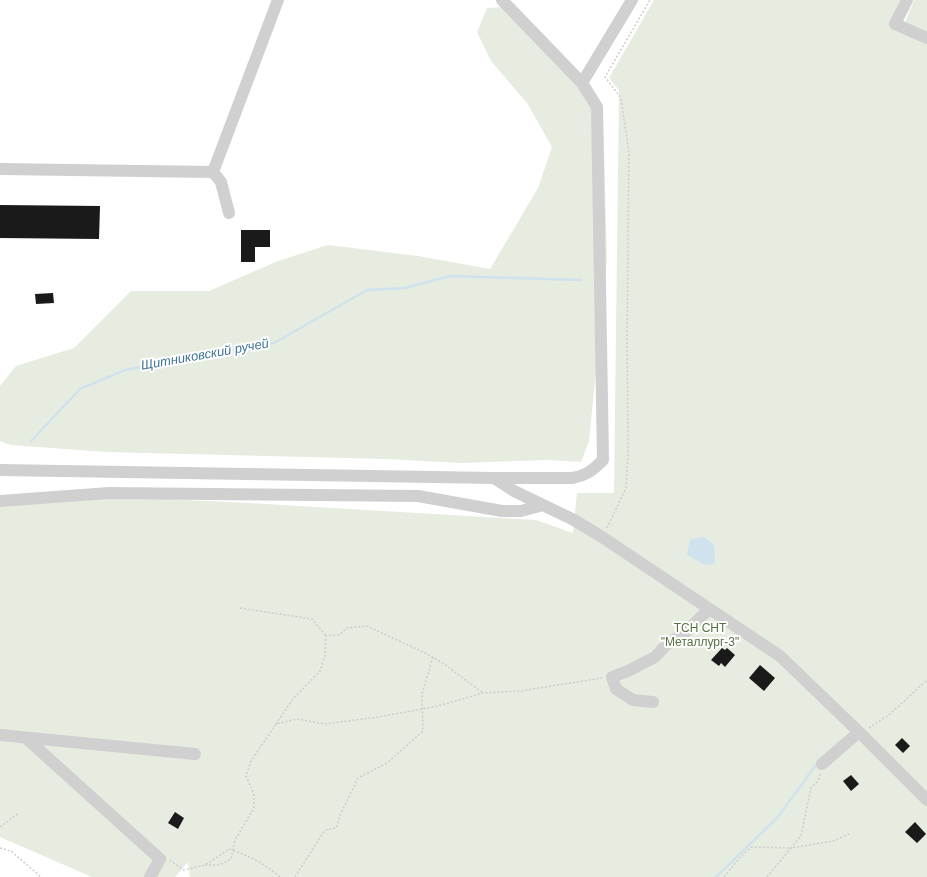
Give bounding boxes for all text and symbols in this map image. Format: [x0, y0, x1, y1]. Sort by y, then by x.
water label: Щитниковский ручей [140, 336, 270, 374]
park label: ТСН СНТ "Металлург-3" [661, 622, 739, 650]

